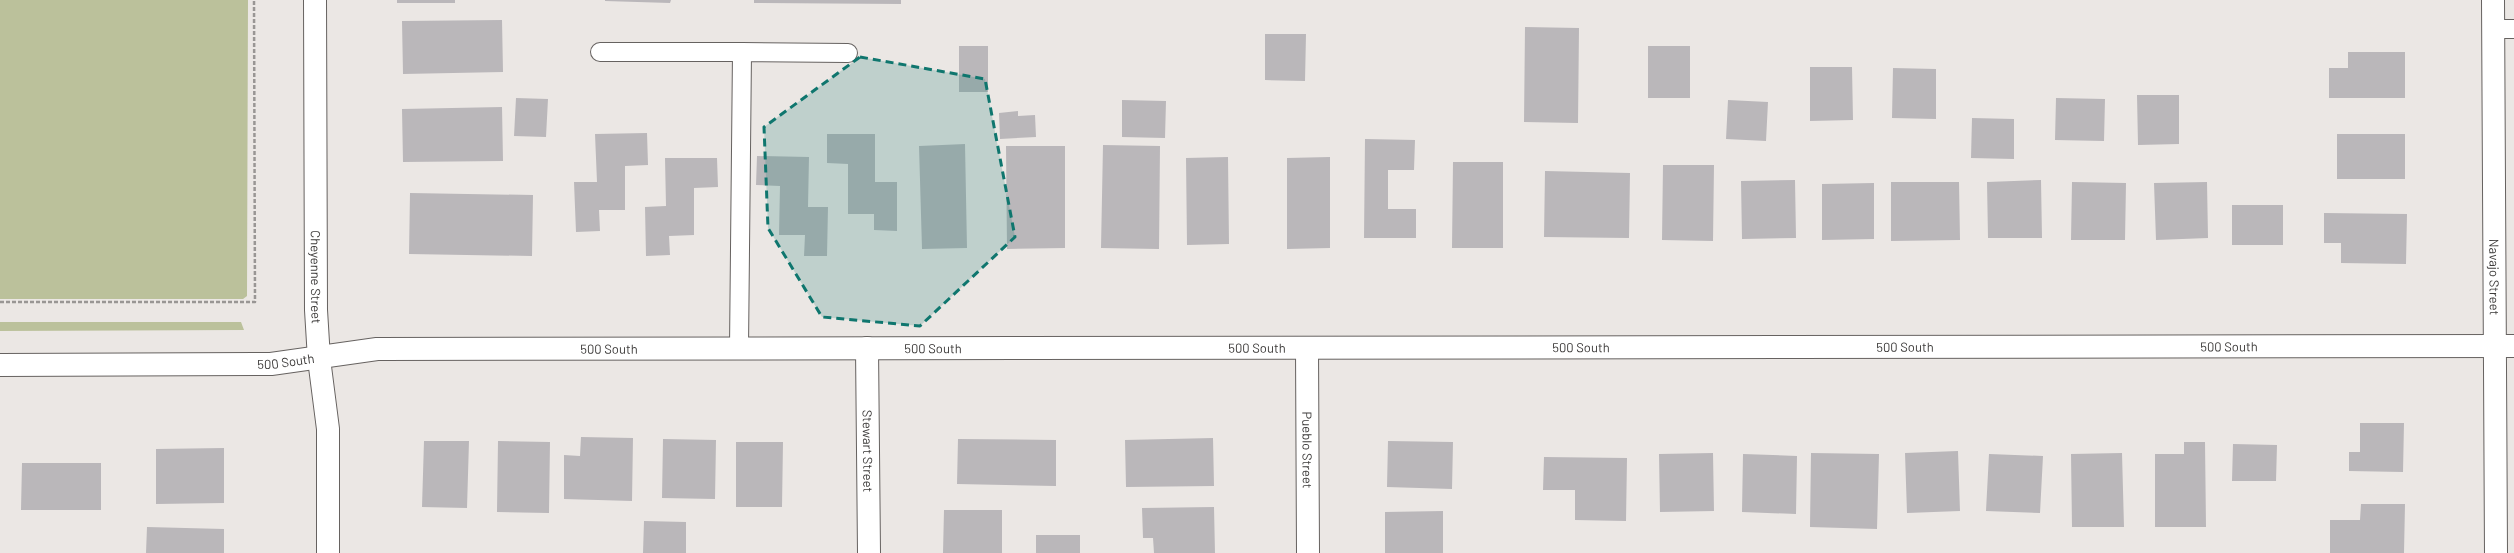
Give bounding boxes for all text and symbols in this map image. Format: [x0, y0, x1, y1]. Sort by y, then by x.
street label: Cheyenne Street [308, 230, 325, 324]
street label: Navajo Street [2486, 239, 2503, 315]
street label: 500 South [2200, 338, 2258, 354]
street label: 500 South [1552, 339, 1610, 355]
street label: 500 South [1876, 339, 1934, 355]
street label: 500 South [904, 340, 962, 356]
street label: 500 South [1228, 340, 1286, 356]
street label: 500 South [580, 341, 638, 357]
street label: 500 South [257, 350, 315, 372]
street label: Stewart Street [860, 410, 876, 492]
street label: Pueblo Street [1299, 411, 1316, 489]

